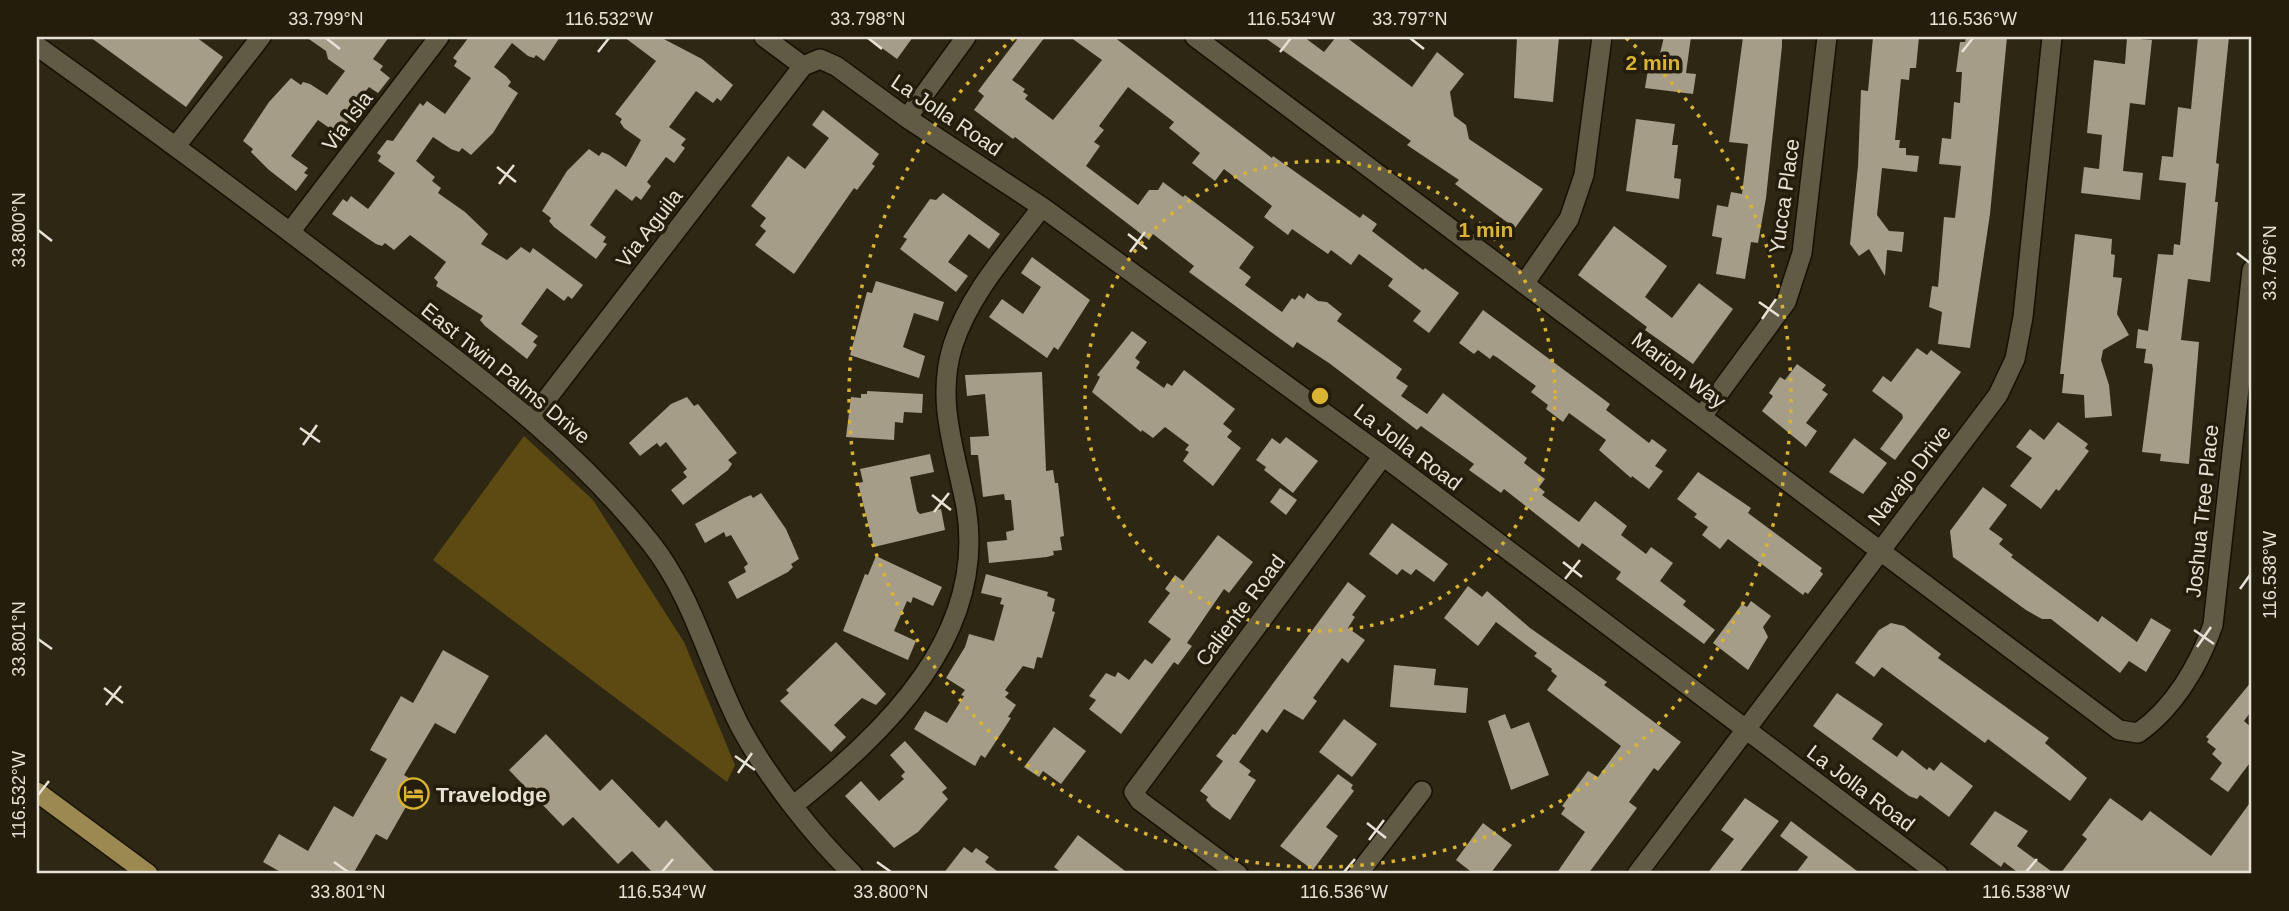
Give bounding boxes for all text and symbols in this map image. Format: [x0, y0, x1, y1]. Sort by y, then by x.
text: 33.799°N [288, 9, 364, 29]
text: 116.532°W [565, 9, 653, 29]
text: 33.798°N [830, 9, 906, 29]
text: 116.534°W [1247, 9, 1335, 29]
text: 33.797°N [1372, 9, 1448, 29]
text: 116.536°W [1929, 9, 2017, 29]
text: 2 min [1626, 51, 1680, 74]
street label: La Jolla Road [887, 70, 1007, 160]
street label: Via Isla [317, 86, 377, 155]
street label: Yucca Place [1765, 137, 1803, 255]
street label: Via Aguila [611, 184, 687, 272]
text: 33.800°N [9, 192, 29, 268]
text: 1 min [1459, 218, 1513, 241]
text: 33.796°N [2260, 225, 2280, 301]
street label: East Twin Palms Drive [417, 298, 595, 448]
street label: Marion Way [1628, 327, 1731, 413]
centre of rings [1308, 384, 1332, 408]
street label: La Jolla Road [1350, 399, 1466, 495]
street label: Navajo Drive [1863, 421, 1955, 529]
street label: Joshua Tree Place [2181, 423, 2223, 599]
text: 116.538°W [2260, 531, 2280, 619]
street label: Caliente Road [1191, 550, 1289, 670]
text: 33.801°N [9, 601, 29, 677]
street label: La Jolla Road [1803, 740, 1919, 836]
text: 116.532°W [9, 751, 29, 839]
hotel icon: Travelodge [396, 777, 430, 811]
place label: Travelodge [436, 783, 547, 806]
text: 33.801°N [310, 882, 386, 902]
text: 116.534°W [618, 882, 706, 902]
text: 33.800°N [853, 882, 929, 902]
text: 116.536°W [1300, 882, 1388, 902]
text: 116.538°W [1982, 882, 2070, 902]

